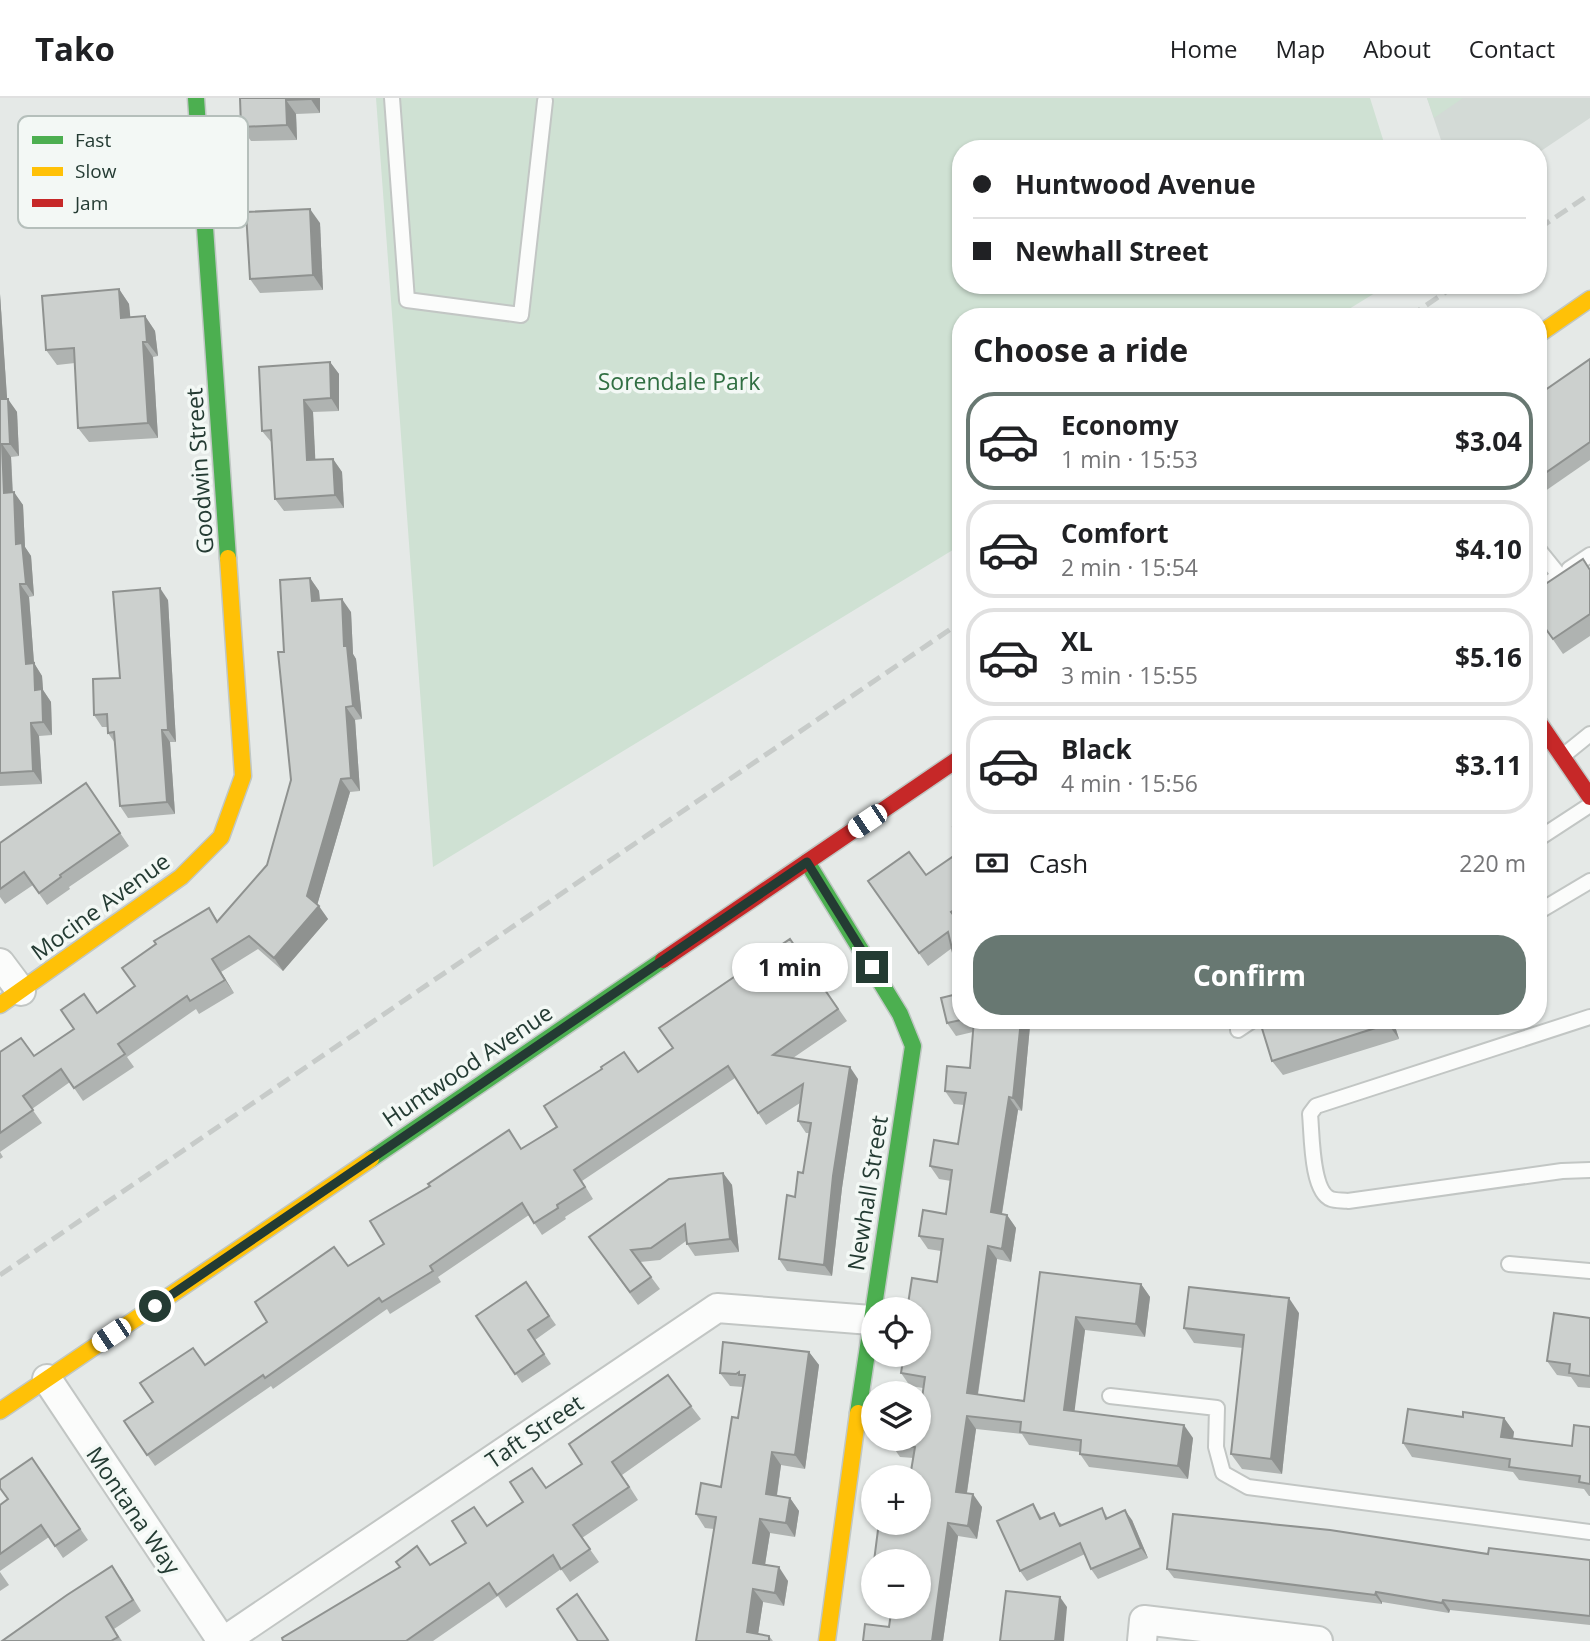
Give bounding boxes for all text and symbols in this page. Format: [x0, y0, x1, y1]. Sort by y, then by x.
text: Tako [35, 26, 115, 71]
text: Home [1170, 32, 1238, 65]
text: Map [1276, 32, 1325, 65]
text: About [1363, 32, 1431, 65]
text: Contact [1469, 32, 1555, 65]
legend [18, 116, 248, 228]
text: Fast [75, 127, 111, 153]
text: Slow [75, 158, 117, 184]
text: Huntwood Avenue [1015, 166, 1256, 202]
text: Jam [73, 190, 108, 216]
text: Newhall Street [1015, 233, 1209, 269]
text: Choose a ride [973, 328, 1188, 371]
park label: Sorendale Park [598, 365, 760, 397]
street label: Goodwin Street [177, 387, 221, 555]
text: Economy [1061, 407, 1179, 443]
icon: car [977, 410, 1040, 473]
text: $3.04 [1455, 423, 1522, 459]
text: 1 min · 15:53 [1061, 443, 1198, 475]
text: Comfort [1061, 515, 1168, 551]
icon: car [977, 518, 1040, 581]
text: $4.10 [1455, 531, 1522, 567]
text: 2 min · 15:54 [1061, 551, 1198, 583]
text: XL [1061, 623, 1093, 659]
icon: car [977, 626, 1040, 689]
text: $5.16 [1455, 639, 1522, 675]
text: 3 min · 15:55 [1061, 659, 1198, 691]
text: Black [1061, 731, 1132, 767]
icon: car [977, 734, 1040, 797]
text: $3.11 [1455, 747, 1522, 783]
text: 4 min · 15:56 [1061, 767, 1198, 799]
car [844, 801, 891, 841]
icon: cash [973, 844, 1011, 882]
street label: Mocine Avenue [24, 845, 176, 967]
text: Cash [1029, 845, 1088, 881]
text: 220 m [1459, 847, 1526, 879]
button: Confirm [973, 935, 1526, 1015]
callout: 1 min [732, 942, 848, 992]
text: 1 min [758, 951, 822, 983]
route end [856, 951, 888, 983]
street label: Huntwood Avenue [376, 996, 558, 1134]
street label: Newhall Street [839, 1113, 895, 1273]
route start [139, 1290, 171, 1322]
map controls [861, 1297, 931, 1619]
button: locate [861, 1297, 931, 1367]
car [88, 1315, 135, 1355]
button: layers [861, 1381, 931, 1451]
street label: Taft Street [479, 1387, 589, 1475]
street label: Montana Way [79, 1440, 189, 1581]
button: + [861, 1465, 931, 1535]
button: − [861, 1549, 931, 1619]

